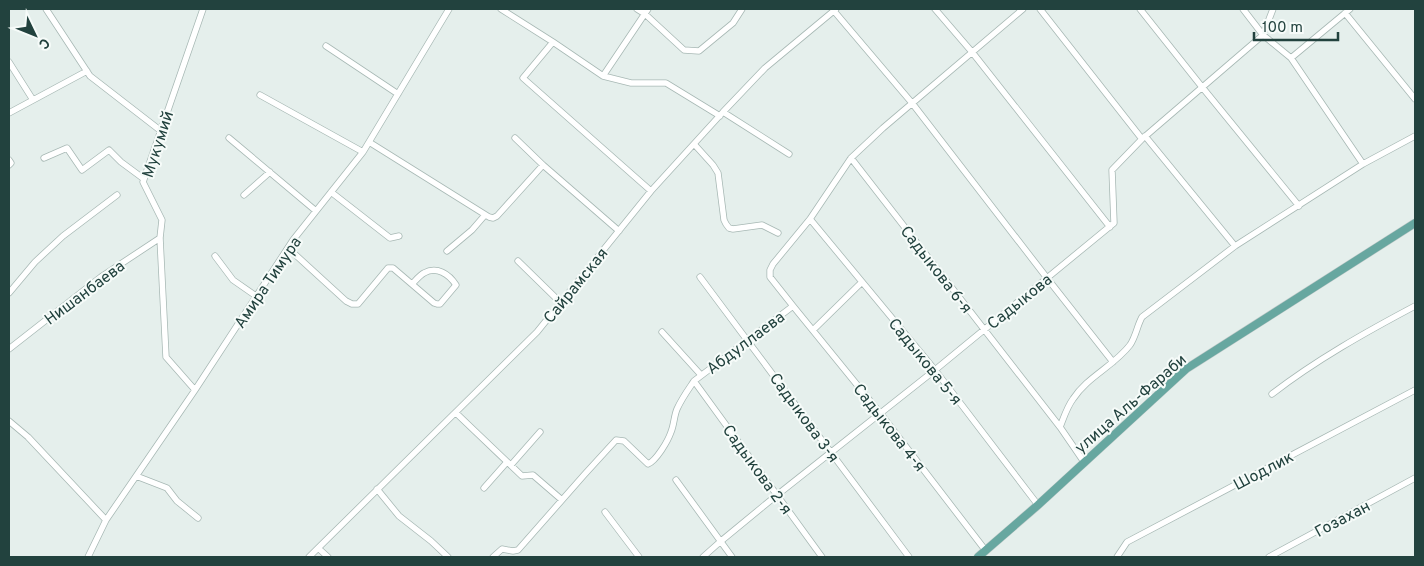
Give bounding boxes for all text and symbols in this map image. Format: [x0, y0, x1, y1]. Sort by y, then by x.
north arrow [10, 10, 60, 60]
scale bar [1254, 10, 1338, 42]
text: 100 m [1262, 19, 1303, 38]
text: С [34, 34, 53, 52]
street label: Мукумий [139, 109, 179, 181]
street label: Садыкова 6-я [895, 222, 976, 318]
street label: Амира Тимура [231, 233, 307, 333]
street label: Сайрамская [540, 244, 613, 328]
street label: Нишанбаева [41, 257, 129, 330]
street label: Садыкова [984, 270, 1057, 335]
street label: Абдуллаева [703, 308, 789, 380]
street label: Садыкова 5-я [883, 315, 966, 410]
street label: улица Аль-Фараби [1071, 350, 1191, 459]
street label: Садыкова 3-я [764, 369, 843, 467]
street label: Садыкова 4-я [848, 380, 929, 476]
street label: Садыкова 2-я [717, 421, 796, 519]
street label: Шодлик [1230, 448, 1297, 496]
street label: Гозахан [1312, 497, 1374, 543]

